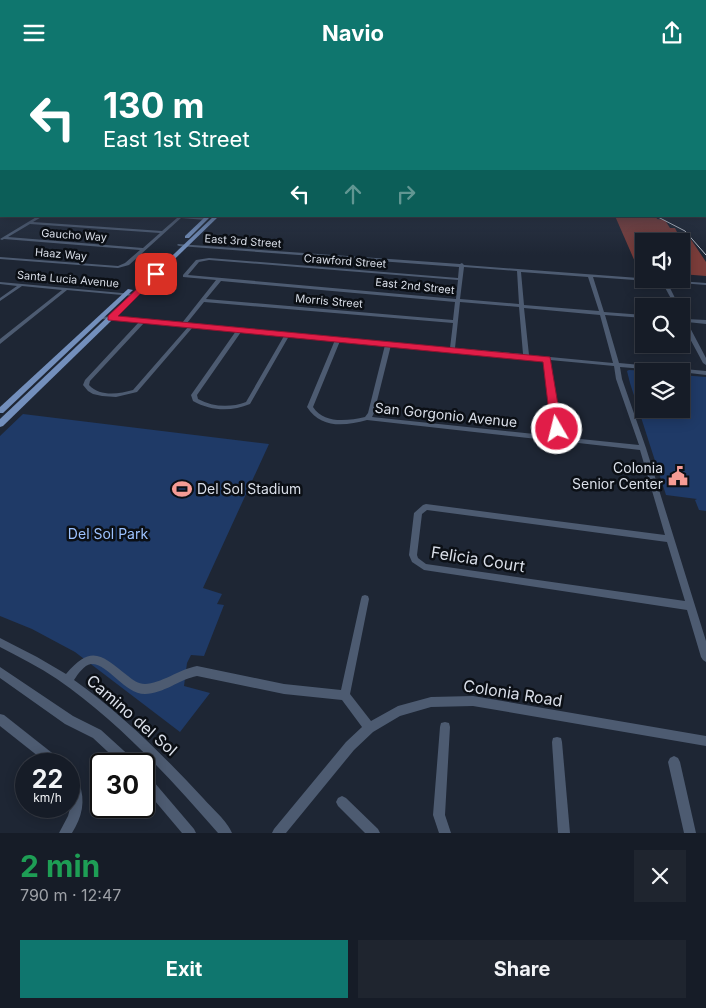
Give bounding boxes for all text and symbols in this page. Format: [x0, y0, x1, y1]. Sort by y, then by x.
icon: menu [20, 19, 48, 47]
icon: share [658, 19, 686, 47]
text: Navio [322, 20, 384, 46]
text: 130 m [103, 84, 205, 126]
icon: left [20, 85, 85, 150]
text: East 1st Street [103, 126, 250, 152]
icon: left [286, 180, 314, 208]
icon: ahead [339, 180, 367, 208]
icon: right [392, 180, 420, 208]
street label: Gaucho Way [41, 226, 107, 244]
street label: East 3rd Street [204, 231, 282, 251]
map controls [635, 233, 690, 418]
button: sound [635, 233, 690, 288]
street label: Haaz Way [34, 245, 88, 263]
street label: Crawford Street [303, 251, 387, 271]
pin [135, 253, 177, 295]
icon: arrive [142, 260, 170, 288]
street label: Santa Lucia Avenue [16, 268, 120, 290]
street label: East 2nd Street [375, 275, 456, 297]
street label: Morris Street [295, 291, 364, 311]
button: search [635, 298, 690, 353]
button: layers [635, 363, 690, 418]
street label: San Gorgonio Avenue [374, 399, 518, 430]
position arrow [530, 402, 582, 454]
place label: Colonia Senior Center [572, 459, 663, 492]
public building icon: Colonia Senior Center [667, 465, 689, 487]
sports icon: Del Sol Stadium [171, 478, 193, 500]
place label: Del Sol Stadium [197, 480, 301, 497]
park label: Del Sol Park [68, 525, 148, 542]
street label: Felicia Court [430, 542, 526, 576]
street label: Camino del Sol [83, 670, 181, 760]
street label: Colonia Road [462, 675, 564, 711]
speed limit sign: 30 [90, 753, 155, 818]
text: 22 [32, 764, 63, 794]
text: km/h [33, 790, 62, 805]
text: 2 min [20, 848, 100, 884]
button: close [634, 850, 686, 902]
text: 790 m · 12:47 [20, 885, 121, 905]
button: Exit [20, 940, 348, 998]
button: Share [358, 940, 686, 998]

